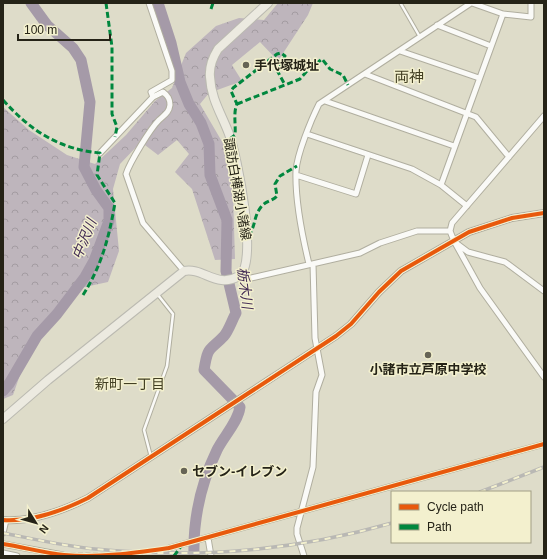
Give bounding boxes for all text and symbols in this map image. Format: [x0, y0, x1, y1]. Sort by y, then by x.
scale bar [18, 16, 110, 42]
text: 100 m [24, 23, 57, 37]
place label: 手代塚城址 [254, 58, 319, 73]
marker: 手代塚城址 [241, 60, 251, 70]
district label: 両神 [394, 68, 424, 85]
street label: 諏訪白樺湖小諸線 [221, 137, 254, 242]
water label: 中沢川 [69, 215, 100, 261]
water label: 栃木川 [235, 266, 256, 312]
marker: 小諸市立芦原中学校 [423, 350, 433, 360]
place label: 小諸市立芦原中学校 [369, 362, 487, 377]
district label: 新町一丁目 [95, 376, 165, 392]
place label: セブン-イレブン [192, 464, 287, 479]
marker: セブン-イレブン [179, 466, 189, 476]
legend [391, 491, 531, 543]
text: Cycle path [427, 500, 484, 514]
north arrow [16, 503, 56, 543]
text: Path [427, 520, 452, 534]
text: N [37, 522, 51, 536]

